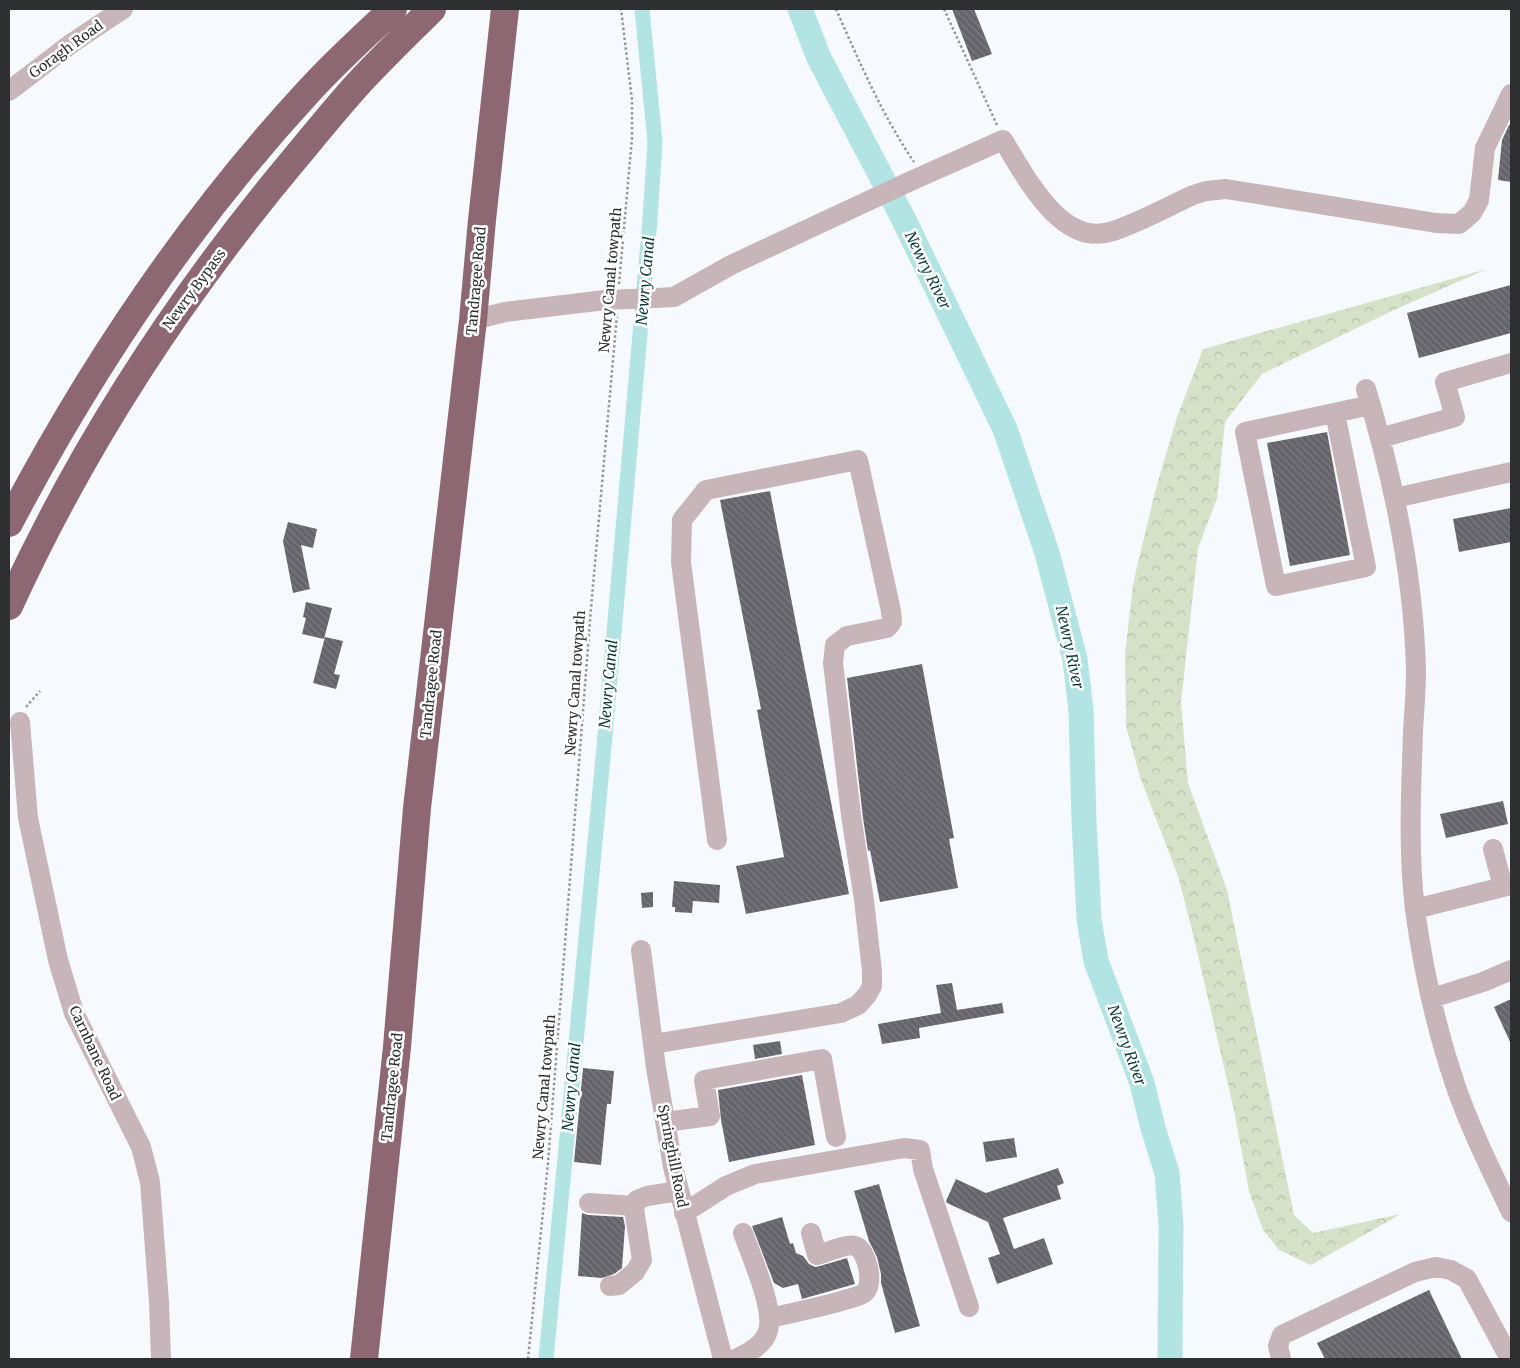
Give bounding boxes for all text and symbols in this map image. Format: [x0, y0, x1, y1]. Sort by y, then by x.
street label: Goragh Road [25, 16, 107, 82]
street label: Newry Canal towpath [595, 207, 625, 353]
street label: Tandragee Road [462, 225, 490, 336]
water label: Newry River [901, 228, 955, 313]
water label: Newry Canal [632, 236, 658, 326]
street label: Newry Bypass [159, 245, 230, 333]
water label: Newry River [1052, 604, 1088, 691]
street label: Newry Canal towpath [561, 610, 589, 756]
street label: Tandragee Road [416, 628, 446, 739]
water label: Newry Canal [595, 639, 621, 729]
water label: Newry River [1104, 1002, 1151, 1089]
street label: Carnbane Road [65, 1003, 125, 1104]
street label: Newry Canal towpath [529, 1014, 559, 1160]
street label: Tandragee Road [377, 1031, 407, 1142]
water label: Newry Canal [558, 1042, 584, 1132]
street label: Springhill Road [654, 1103, 692, 1210]

